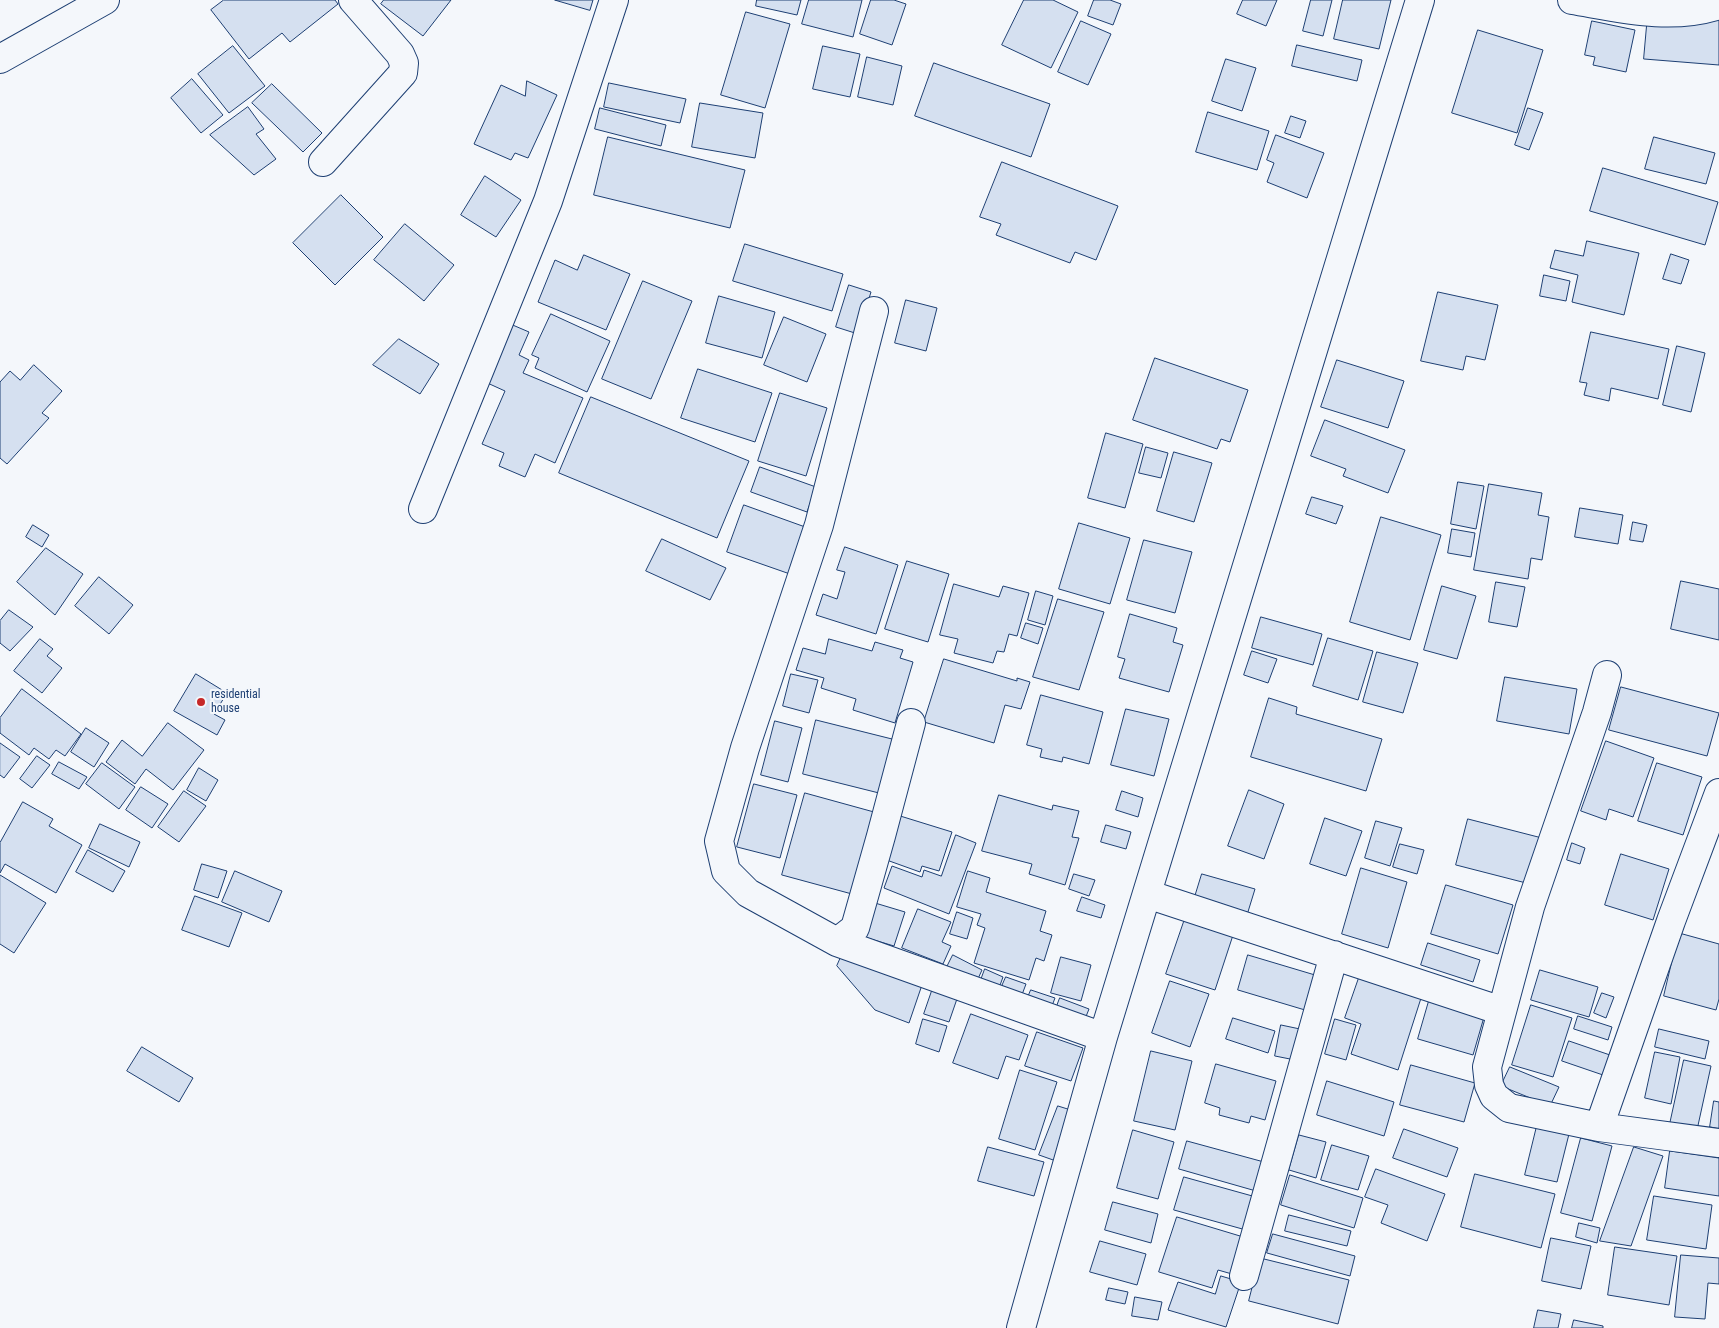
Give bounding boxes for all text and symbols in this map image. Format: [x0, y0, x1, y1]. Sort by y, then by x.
place label: residential house [211, 688, 261, 716]
marker: residential house [195, 696, 207, 708]

